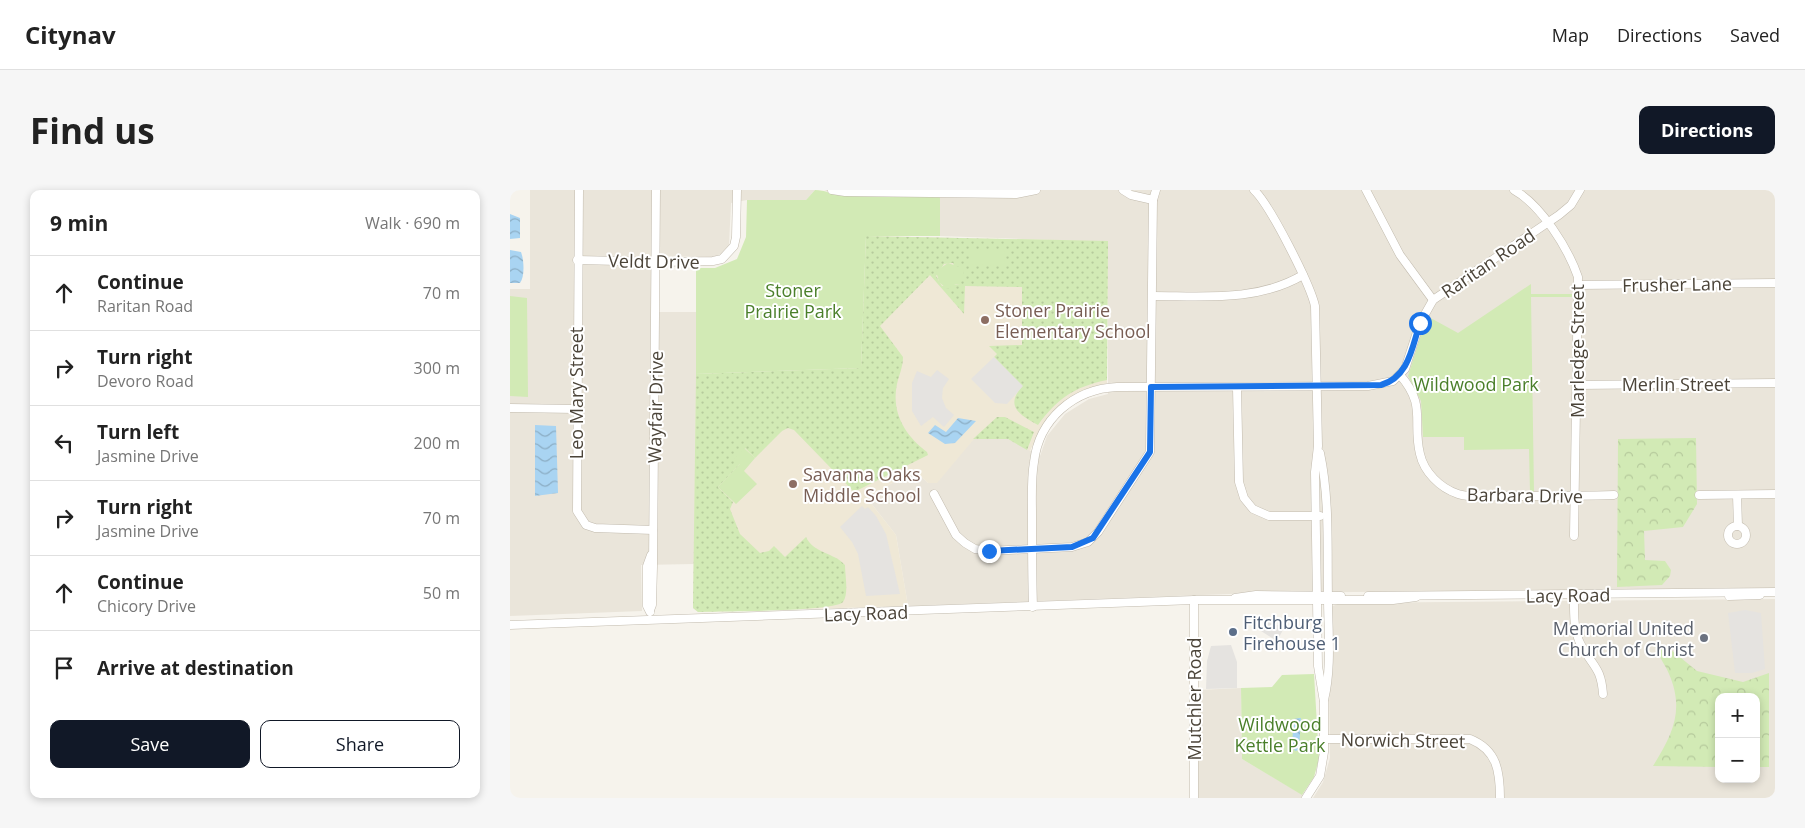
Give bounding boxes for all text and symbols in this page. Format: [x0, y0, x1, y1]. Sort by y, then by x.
text: Citynav [25, 18, 116, 51]
text: Map [1552, 23, 1589, 47]
text: Directions [1617, 23, 1702, 47]
text: Saved [1730, 23, 1780, 47]
button: Directions [1639, 106, 1775, 154]
text: Find us [30, 107, 155, 154]
text: 9 min [50, 209, 108, 237]
text: Walk · 690 m [365, 212, 460, 234]
street label: Raritan Road [1436, 223, 1540, 303]
street label: Veldt Drive [608, 248, 700, 274]
text: Continue [97, 269, 184, 295]
street label: Frusher Lane [1622, 271, 1732, 297]
park label: Stoner Prairie Park [744, 278, 842, 323]
icon: ahead [50, 279, 78, 307]
text: 70 m [423, 282, 460, 304]
street label: Marledge Street [1565, 284, 1589, 418]
text: Raritan Road [97, 295, 193, 317]
place label: Stoner Prairie Elementary School [995, 298, 1151, 343]
route start [1409, 312, 1432, 335]
marker: Stoner Prairie Elementary School [979, 314, 991, 326]
street label: Leo Mary Street [564, 327, 588, 459]
text: Turn right [97, 344, 192, 370]
street label: Wayfair Drive [642, 351, 668, 463]
icon: right [50, 354, 78, 382]
text: 300 m [414, 357, 460, 379]
text: Devoro Road [97, 370, 194, 392]
park label: Wildwood Park [1413, 372, 1539, 396]
street label: Merlin Street [1622, 372, 1730, 396]
text: Turn left [97, 419, 179, 445]
icon: left [50, 429, 78, 457]
text: 200 m [414, 432, 460, 454]
text: Jasmine Drive [97, 445, 199, 467]
place label: Savanna Oaks Middle School [803, 462, 921, 507]
marker: Savanna Oaks Middle School [787, 478, 799, 490]
street label: Barbara Drive [1467, 482, 1583, 508]
text: Turn right [97, 494, 192, 520]
icon: right [50, 504, 78, 532]
text: 70 m [423, 507, 460, 529]
text: Jasmine Drive [97, 520, 199, 542]
route end [978, 540, 1001, 563]
text: Continue [97, 569, 184, 595]
icon: ahead [50, 579, 78, 607]
text: 50 m [423, 582, 460, 604]
street label: Lacy Road [1525, 582, 1611, 608]
text: Chicory Drive [97, 595, 196, 617]
street label: Lacy Road [823, 600, 909, 626]
place label: Fitchburg Firehouse 1 [1243, 610, 1341, 655]
place label: Memorial United Church of Christ [1553, 616, 1694, 661]
marker: Fitchburg Firehouse 1 [1227, 626, 1239, 638]
marker: Memorial United Church of Christ [1698, 632, 1710, 644]
street label: Mutchler Road [1182, 638, 1206, 760]
icon: arrive [50, 654, 78, 682]
text: Arrive at destination [97, 655, 294, 681]
map controls [1715, 693, 1760, 783]
button: + [1715, 693, 1760, 738]
park label: Wildwood Kettle Park [1235, 712, 1326, 757]
button: Save [50, 720, 250, 768]
button: Share [260, 720, 460, 768]
street label: Norwich Street [1340, 727, 1466, 753]
button: − [1715, 738, 1760, 783]

